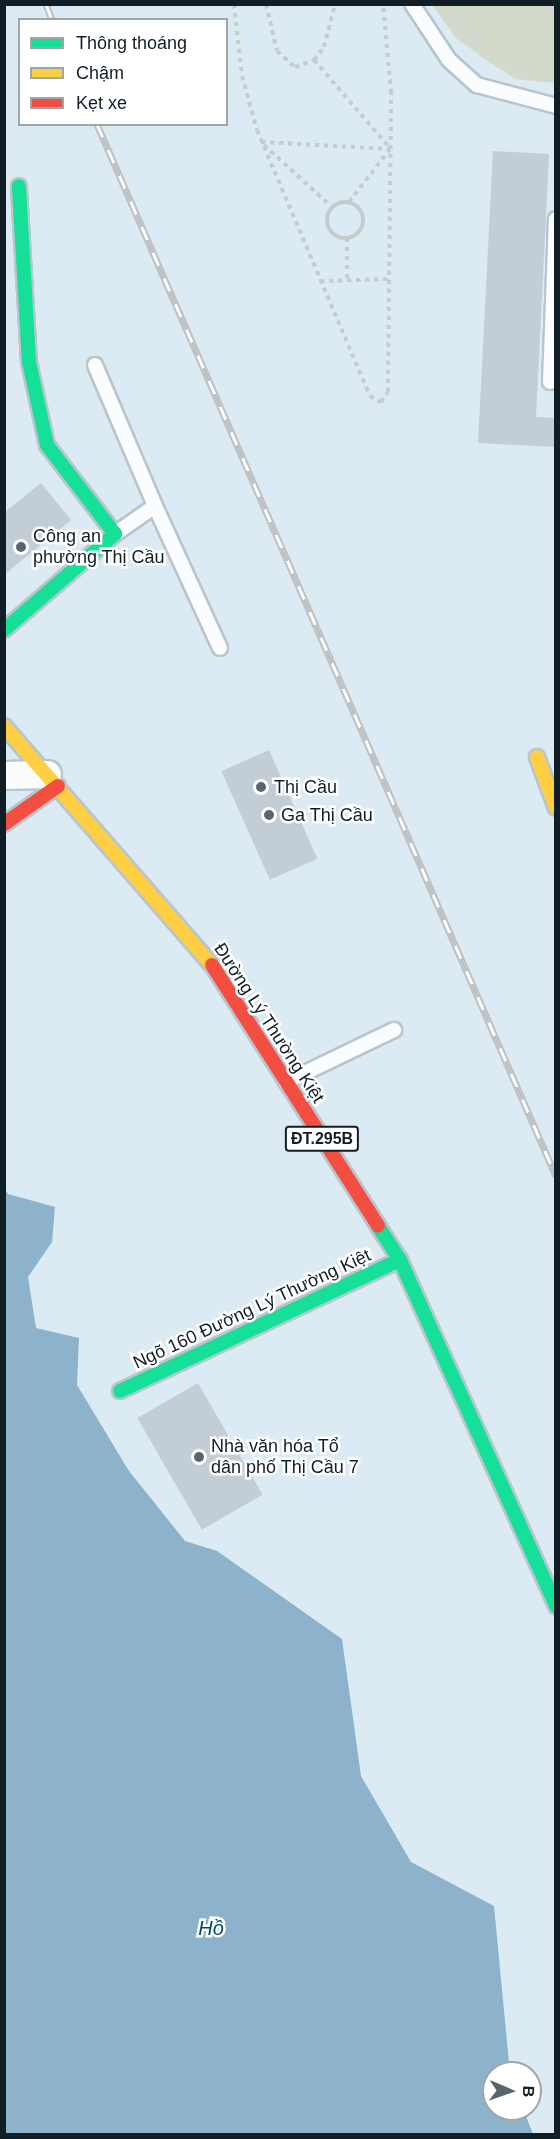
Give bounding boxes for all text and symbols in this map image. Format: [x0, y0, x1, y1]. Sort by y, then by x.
legend [18, 18, 228, 126]
text: Thông thoáng [76, 33, 187, 53]
text: Chậm [76, 63, 124, 83]
text: Kẹt xe [76, 93, 127, 113]
place label: Công an phường Thị Cầu [33, 526, 165, 568]
marker: Công an phường Thị Cầu [14, 540, 28, 554]
place label: Thị Cầu [274, 776, 337, 798]
marker: Thị Cầu [252, 778, 270, 796]
place label: Ga Thị Cầu [281, 804, 373, 826]
marker: Ga Thị Cầu [262, 808, 276, 822]
street label: Đường Lý Thường Kiệt [209, 939, 329, 1107]
road number: ĐT.295B [284, 1126, 360, 1152]
street label: Ngõ 160 Đường Lý Thường Kiệt [130, 1244, 374, 1374]
place label: Nhà văn hóa Tổ dân phố Thị Cầu 7 [211, 1436, 359, 1478]
marker: Nhà văn hóa Tổ dân phố Thị Cầu 7 [192, 1450, 206, 1464]
water label: Hồ [198, 1916, 224, 1940]
north arrow [482, 2061, 542, 2121]
text: B [520, 2086, 537, 2098]

